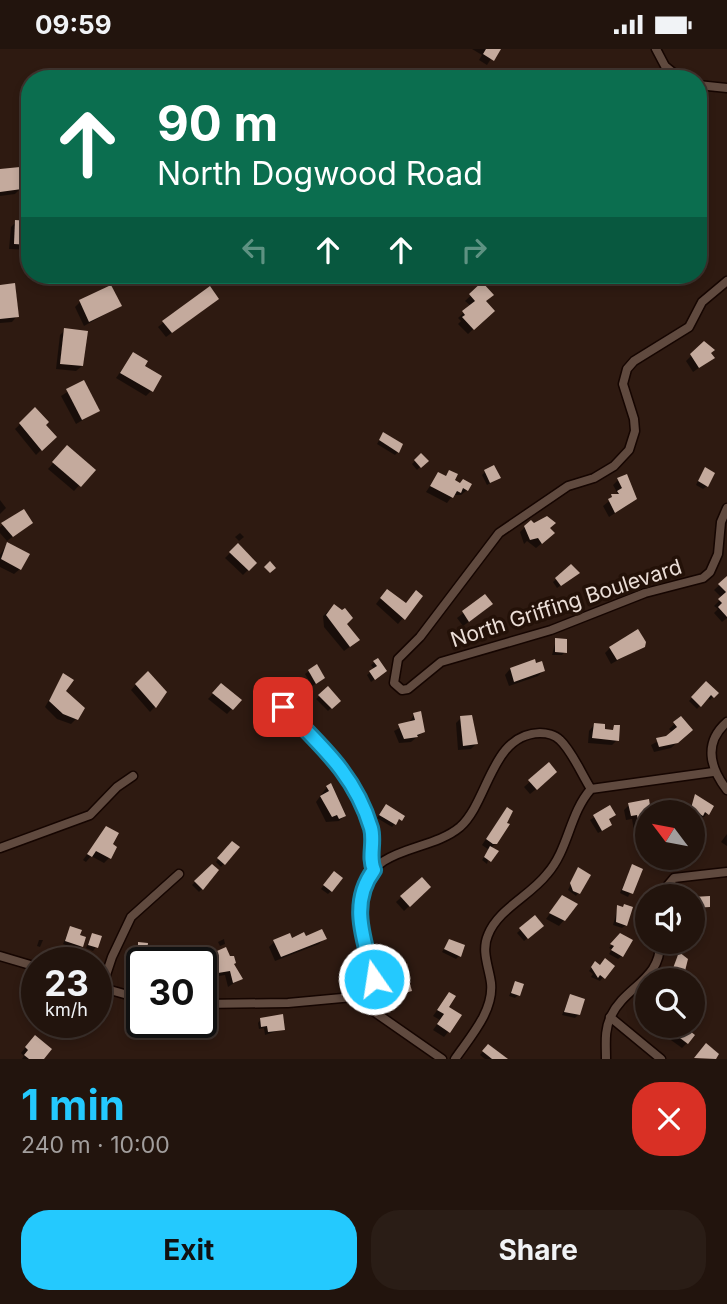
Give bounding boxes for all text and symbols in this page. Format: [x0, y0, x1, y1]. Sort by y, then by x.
text: 09:59 [35, 9, 112, 40]
text: 90 m [157, 94, 278, 153]
icon: ahead [42, 98, 133, 189]
text: North Dogwood Road [157, 154, 483, 193]
icon: left [236, 231, 274, 269]
icon: ahead [309, 231, 347, 269]
icon: ahead [382, 231, 420, 269]
icon: right [455, 231, 493, 269]
street label: North Griffing Boulevard [447, 554, 685, 652]
pin [253, 677, 313, 737]
icon: arrive [264, 688, 302, 726]
north arrow [635, 800, 705, 870]
map controls [635, 800, 705, 1038]
button: sound [635, 884, 705, 954]
position arrow [337, 942, 411, 1016]
speed limit sign: 30 [126, 947, 217, 1038]
text: 23 [44, 962, 89, 1004]
button: search [635, 968, 705, 1038]
text: km/h [45, 999, 88, 1020]
text: 1 min [21, 1079, 125, 1130]
button: close [632, 1082, 706, 1156]
text: 240 m · 10:00 [21, 1131, 170, 1159]
button: Exit [21, 1210, 357, 1290]
button: Share [371, 1210, 706, 1290]

